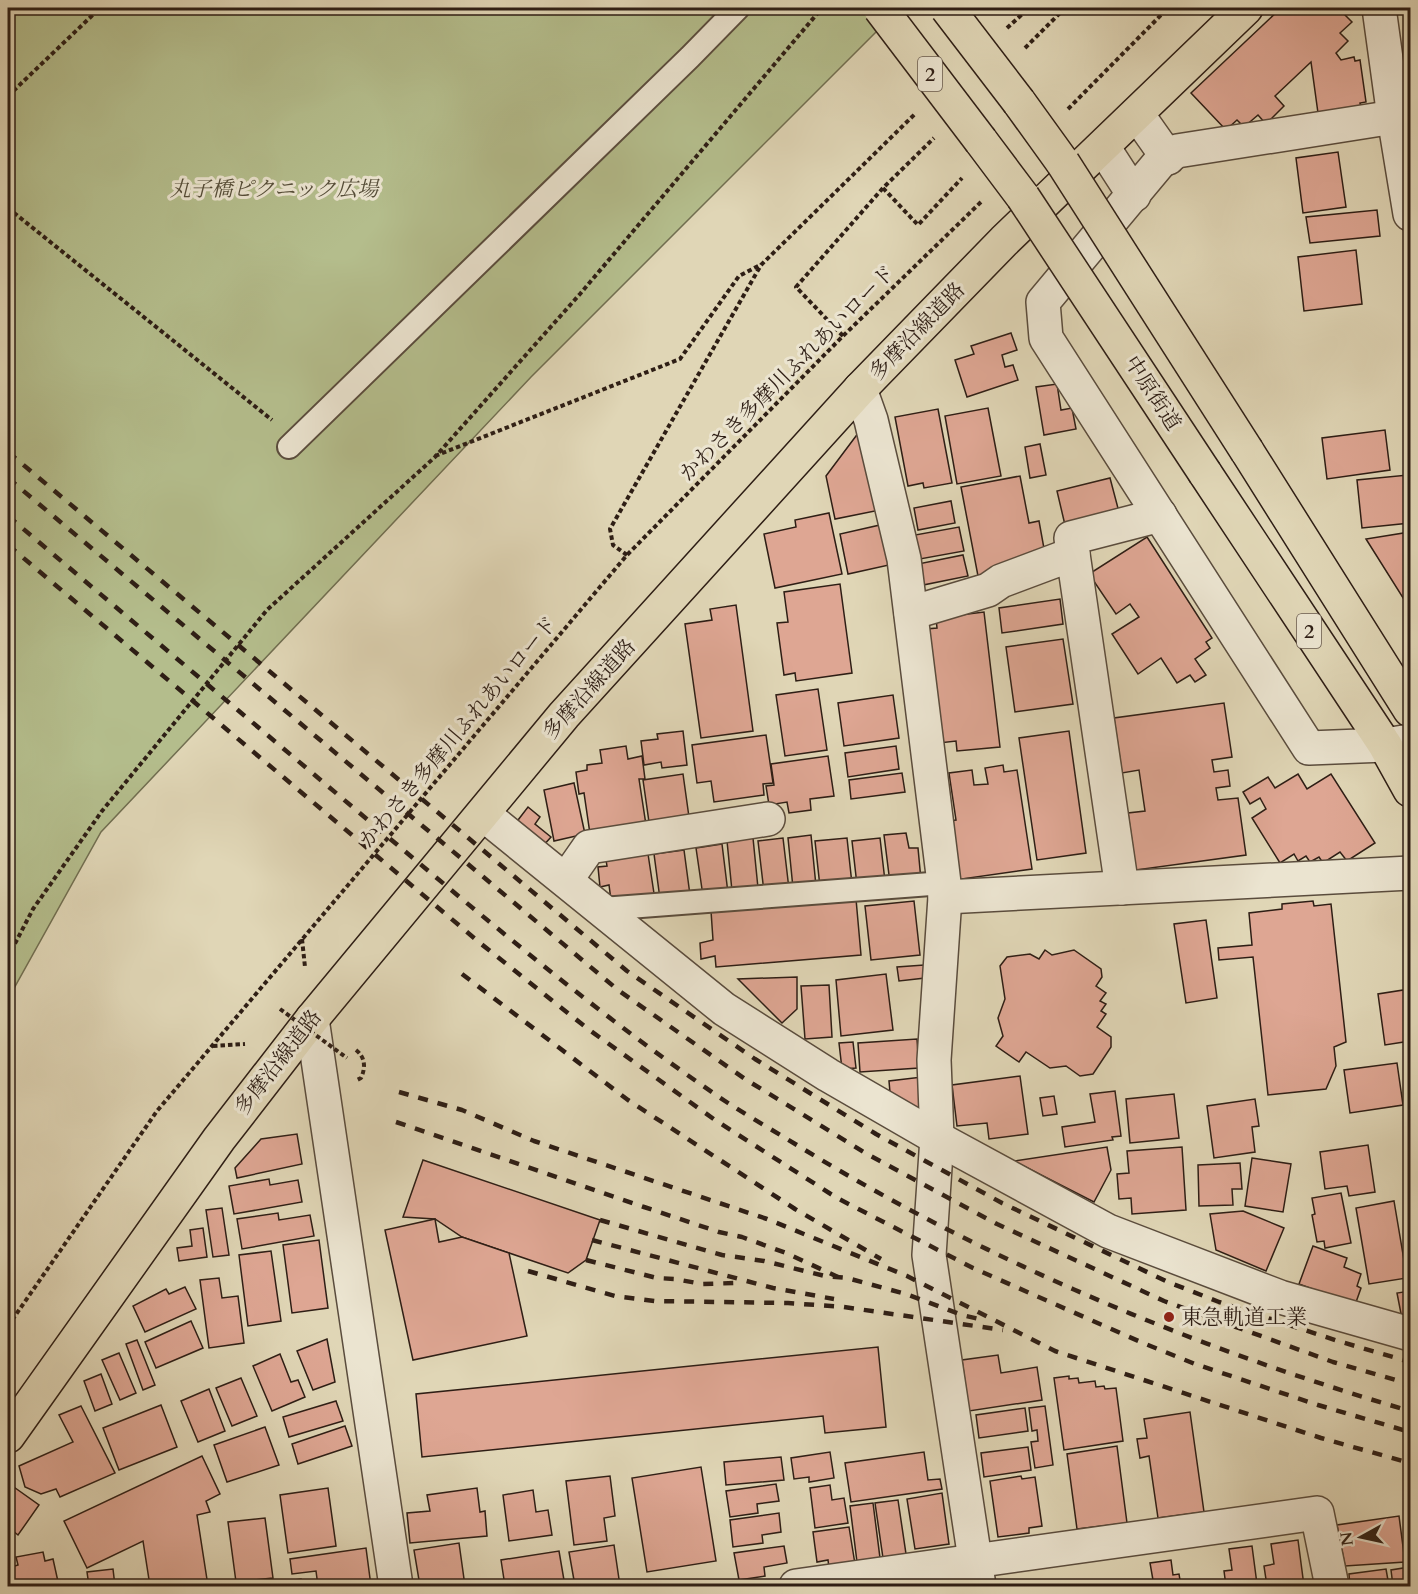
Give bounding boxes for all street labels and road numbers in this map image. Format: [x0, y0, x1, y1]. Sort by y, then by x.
road number: 2 [918, 57, 942, 91]
street label: かわさき多摩川ふれあいロード [673, 259, 902, 488]
street label: 多摩沿線道路 [863, 276, 972, 387]
street label: 中原街道 [1118, 350, 1188, 436]
street label: かわさき多摩川ふれあいロード [353, 610, 564, 854]
road number: 2 [1297, 614, 1321, 648]
street label: 多摩沿線道路 [536, 633, 642, 746]
street label: 多摩沿線道路 [228, 1004, 329, 1121]

